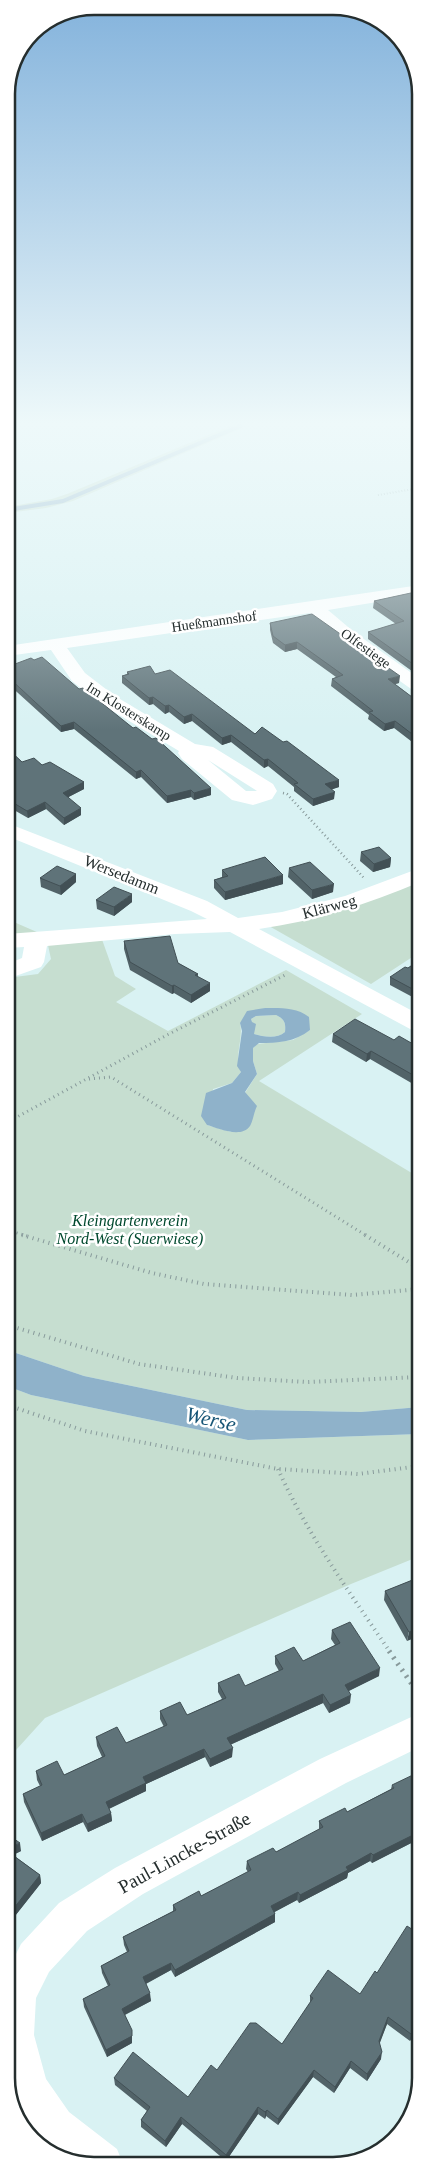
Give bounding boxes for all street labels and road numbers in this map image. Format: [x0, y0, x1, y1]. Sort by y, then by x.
street label: Hueßmannshof [171, 608, 258, 635]
street label: Olfestiege [338, 625, 393, 671]
street label: Im Klosterskamp [84, 679, 174, 743]
street label: Wersedamm [82, 852, 162, 897]
street label: Klärweg [300, 891, 358, 923]
street label: Paul-Lincke-Straße [115, 1807, 254, 1897]

